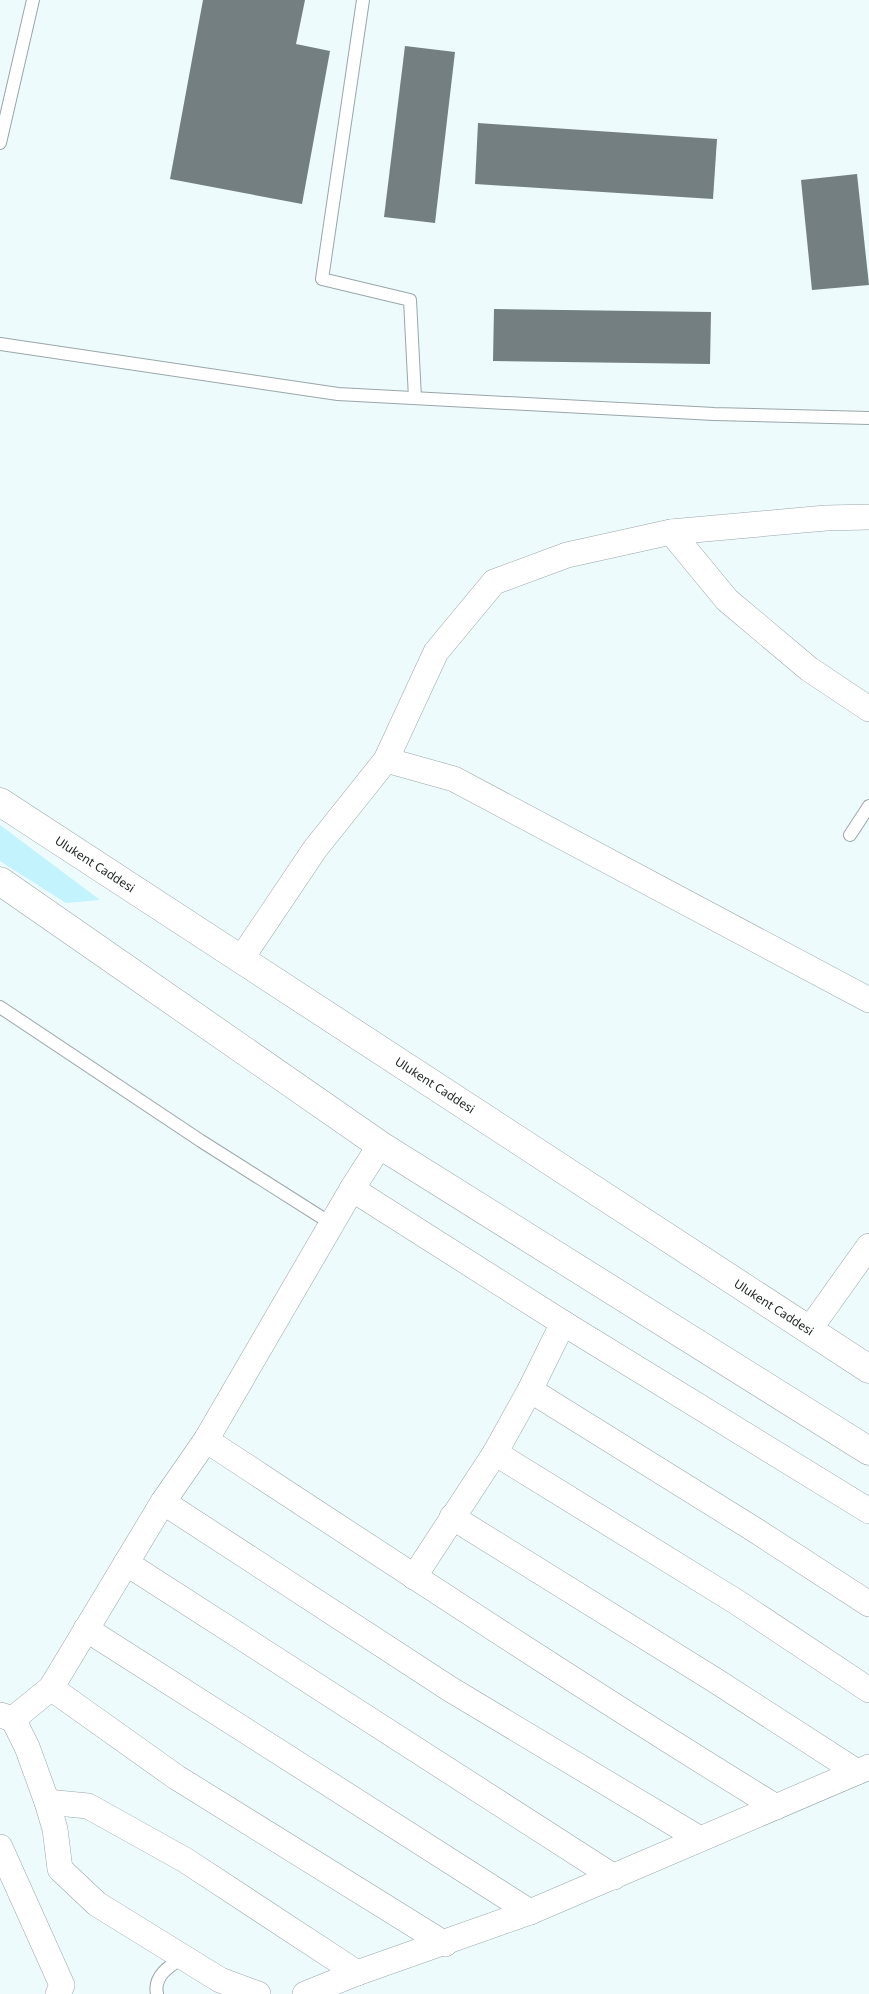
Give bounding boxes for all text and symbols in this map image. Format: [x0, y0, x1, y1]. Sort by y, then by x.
street label: Ulukent Caddesi [52, 832, 138, 896]
street label: Ulukent Caddesi [392, 1053, 478, 1117]
street label: Ulukent Caddesi [731, 1275, 817, 1339]

